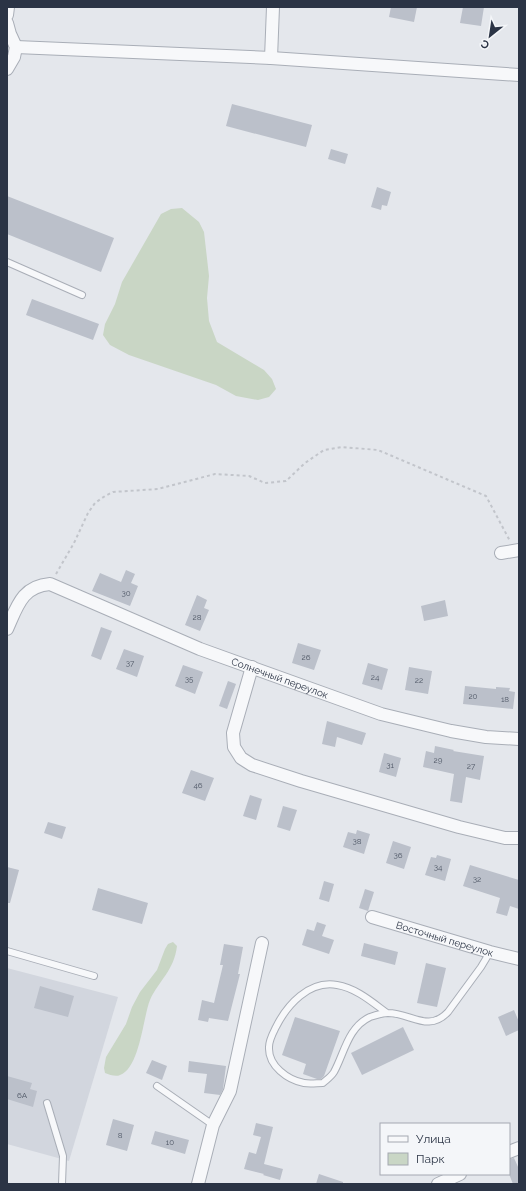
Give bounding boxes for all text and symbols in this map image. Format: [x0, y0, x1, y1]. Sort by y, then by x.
north arrow [470, 16, 510, 56]
text: С [478, 36, 492, 52]
house number: 30 [121, 588, 131, 598]
house number: 28 [193, 612, 202, 622]
house number: 26 [302, 652, 311, 662]
street label: Солнечный переулок [230, 656, 330, 701]
house number: 37 [126, 658, 135, 668]
house number: 24 [371, 672, 380, 682]
house number: 35 [185, 674, 194, 684]
house number: 22 [415, 675, 423, 685]
house number: 20 [468, 691, 478, 701]
house number: 18 [501, 694, 509, 704]
house number: 29 [434, 755, 443, 765]
house number: 31 [386, 760, 394, 770]
house number: 27 [467, 761, 476, 771]
house number: 46 [193, 780, 203, 790]
house number: 38 [352, 836, 362, 846]
house number: 36 [393, 850, 403, 860]
house number: 34 [434, 862, 443, 872]
house number: 32 [473, 874, 481, 884]
street label: Восточный переулок [395, 919, 494, 959]
house number: 6А [17, 1090, 28, 1100]
legend [380, 1123, 510, 1175]
house number: 8 [118, 1130, 123, 1140]
text: Улица [416, 1132, 451, 1146]
house number: 10 [166, 1137, 174, 1147]
text: Парк [416, 1152, 445, 1166]

